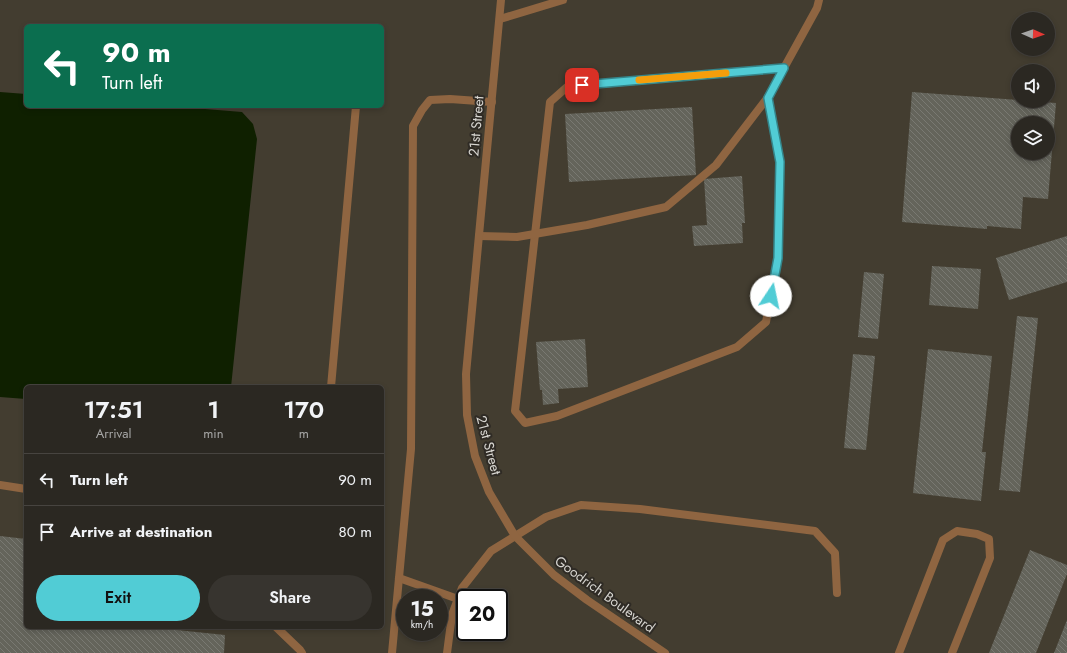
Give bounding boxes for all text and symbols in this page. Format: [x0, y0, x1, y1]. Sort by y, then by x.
north arrow [1011, 12, 1055, 56]
map controls [1011, 12, 1055, 160]
text: 90 m [102, 32, 171, 73]
icon: left [36, 40, 88, 92]
button: sound [1011, 64, 1055, 108]
pin [565, 68, 599, 102]
text: Turn left [102, 70, 162, 96]
icon: arrive [571, 74, 593, 96]
street label: 21st Street [463, 94, 489, 157]
button: layers [1011, 116, 1055, 160]
position arrow [750, 275, 792, 317]
text: 17:51 [84, 392, 144, 427]
text: 1 [207, 392, 219, 427]
text: 170 [283, 392, 324, 427]
street label: 21st Street [471, 413, 507, 478]
text: Arrival [96, 424, 132, 443]
text: min [203, 424, 224, 443]
text: m [299, 424, 309, 443]
icon: left [36, 469, 58, 491]
text: Turn left [70, 469, 128, 491]
text: 90 m [338, 469, 372, 491]
icon: arrive [36, 521, 58, 543]
text: Arrive at destination [70, 521, 212, 543]
text: 80 m [339, 521, 372, 543]
street label: Goodrich Boulevard [551, 551, 659, 637]
button: Exit [36, 575, 200, 621]
button: Share [208, 575, 372, 621]
speed limit sign: 20 [456, 589, 508, 641]
text: 15 [410, 595, 434, 624]
text: km/h [411, 617, 433, 632]

